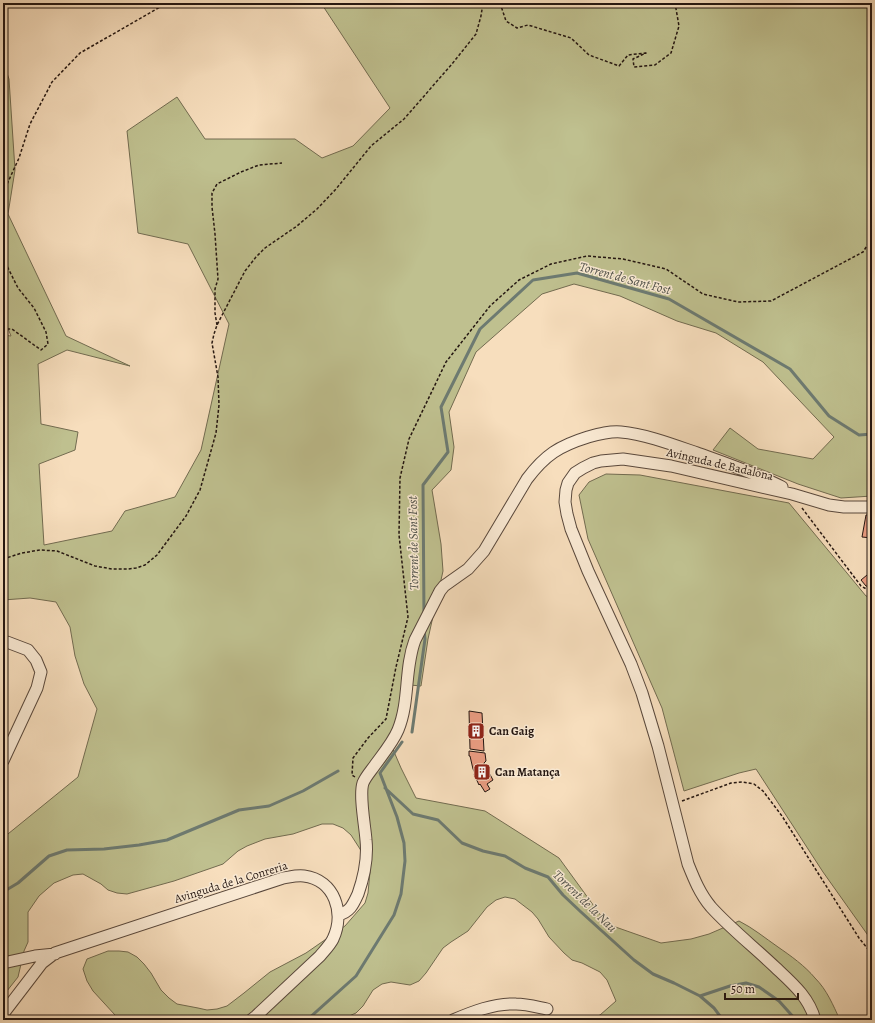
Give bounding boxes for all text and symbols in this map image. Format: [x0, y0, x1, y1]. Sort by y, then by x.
water label: Torrent de Sant Fost [577, 258, 674, 299]
street label: Avinguda de Badalona [664, 444, 775, 484]
water label: Torrent de Sant Fost [404, 495, 422, 590]
building icon: Can Gaig [466, 721, 486, 741]
place label: Can Gaig [489, 723, 535, 739]
building icon: Can Matança [472, 762, 492, 782]
place label: Can Matança [495, 764, 560, 780]
street label: Avinguda de la Conreria [172, 857, 290, 907]
water label: Torrent de la Nau [549, 866, 621, 936]
scale bar [725, 975, 798, 1001]
text: 50 m [731, 981, 755, 997]

